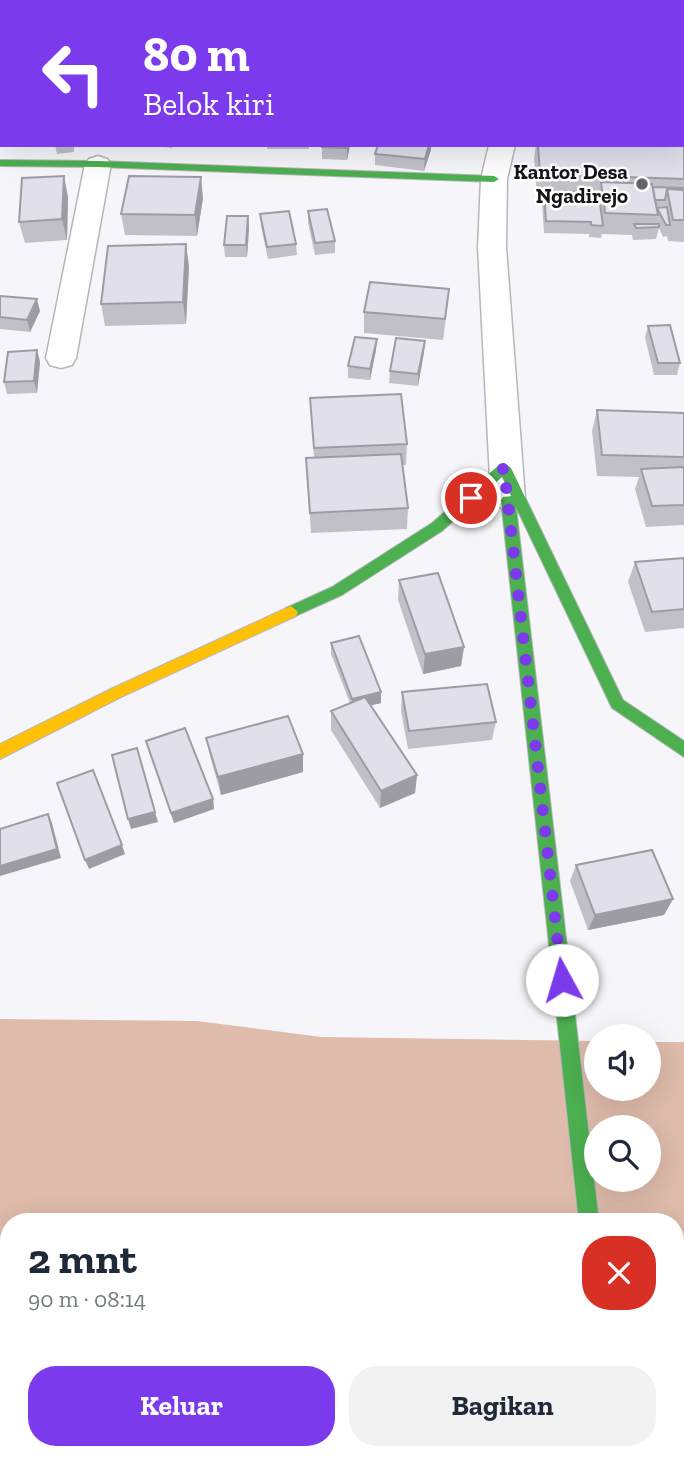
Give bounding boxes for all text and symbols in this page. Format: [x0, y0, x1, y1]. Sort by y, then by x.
text: 80 m [143, 25, 250, 84]
icon: left [28, 28, 119, 119]
text: Belok kiri [143, 85, 274, 123]
place label: Kantor Desa Ngadirejo [514, 159, 628, 208]
marker: Kantor Desa Ngadirejo [634, 176, 650, 192]
pin [441, 468, 501, 528]
icon: arrive [452, 479, 490, 517]
position arrow [525, 943, 599, 1017]
map controls [584, 1024, 661, 1192]
button: sound [584, 1024, 661, 1101]
button: search [584, 1115, 661, 1192]
text: 2 mnt [28, 1233, 137, 1284]
button: close [582, 1236, 656, 1310]
text: 90 m · 08:14 [28, 1285, 146, 1313]
button: Keluar [28, 1366, 335, 1446]
button: Bagikan [349, 1366, 656, 1446]

